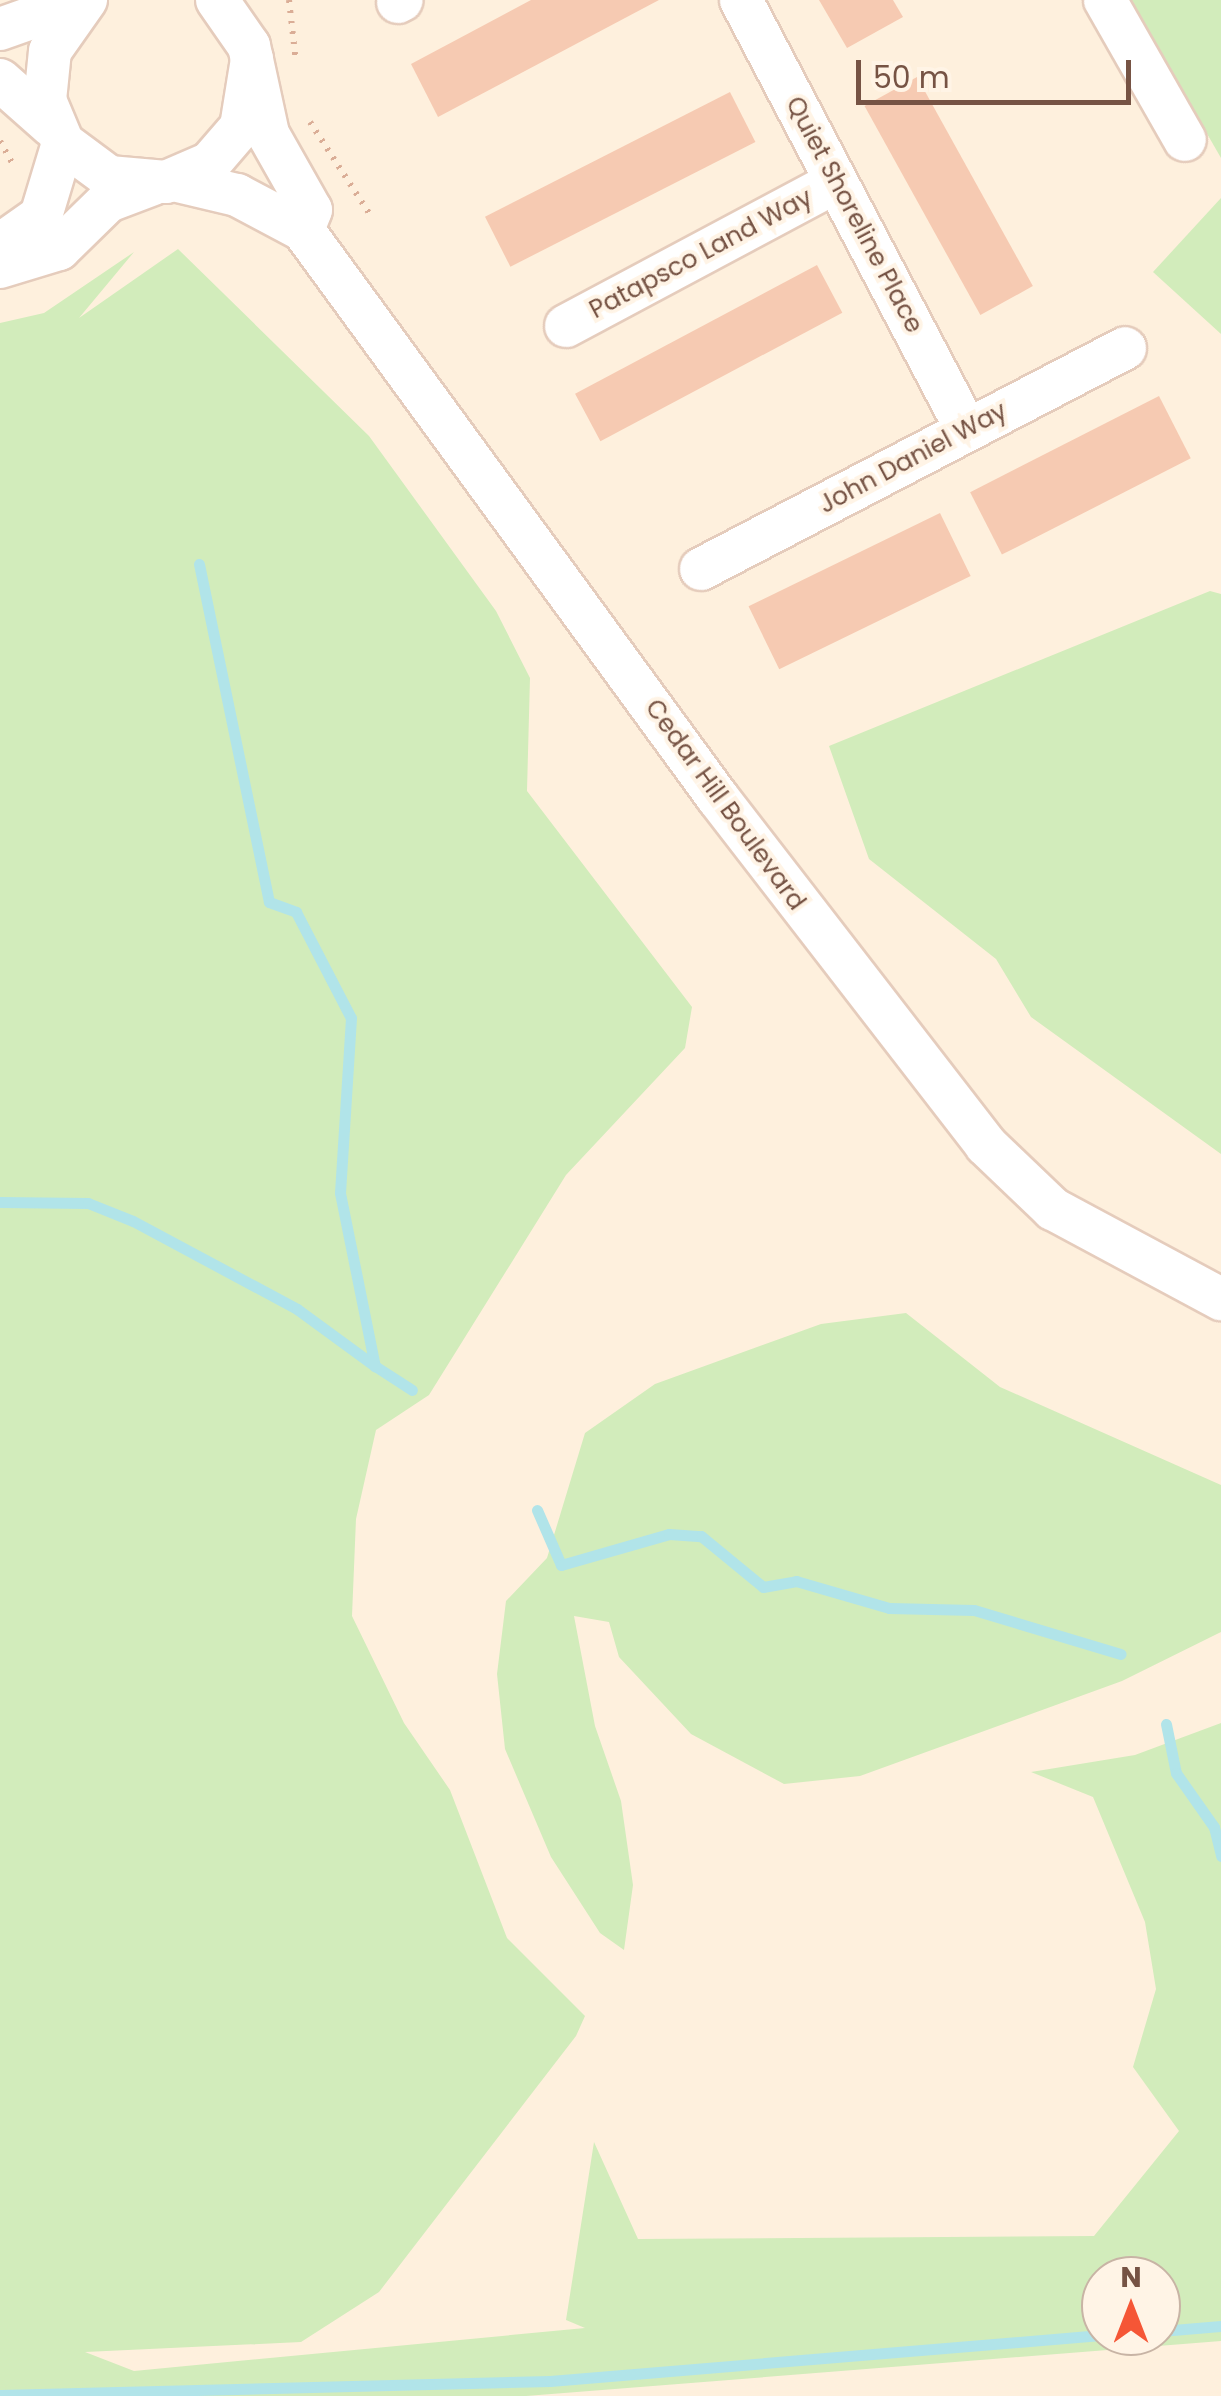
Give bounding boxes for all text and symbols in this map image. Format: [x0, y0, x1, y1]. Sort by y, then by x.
scale bar [861, 40, 1136, 102]
text: 50 m [873, 56, 950, 99]
street label: Quiet Shoreline Place [779, 92, 929, 338]
street label: Patapsco Land Way [585, 183, 817, 325]
street label: John Daniel Way [814, 396, 1012, 520]
street label: Cedar Hill Boulevard [638, 694, 812, 916]
north arrow [1081, 2256, 1181, 2356]
text: N [1120, 2258, 1142, 2297]

